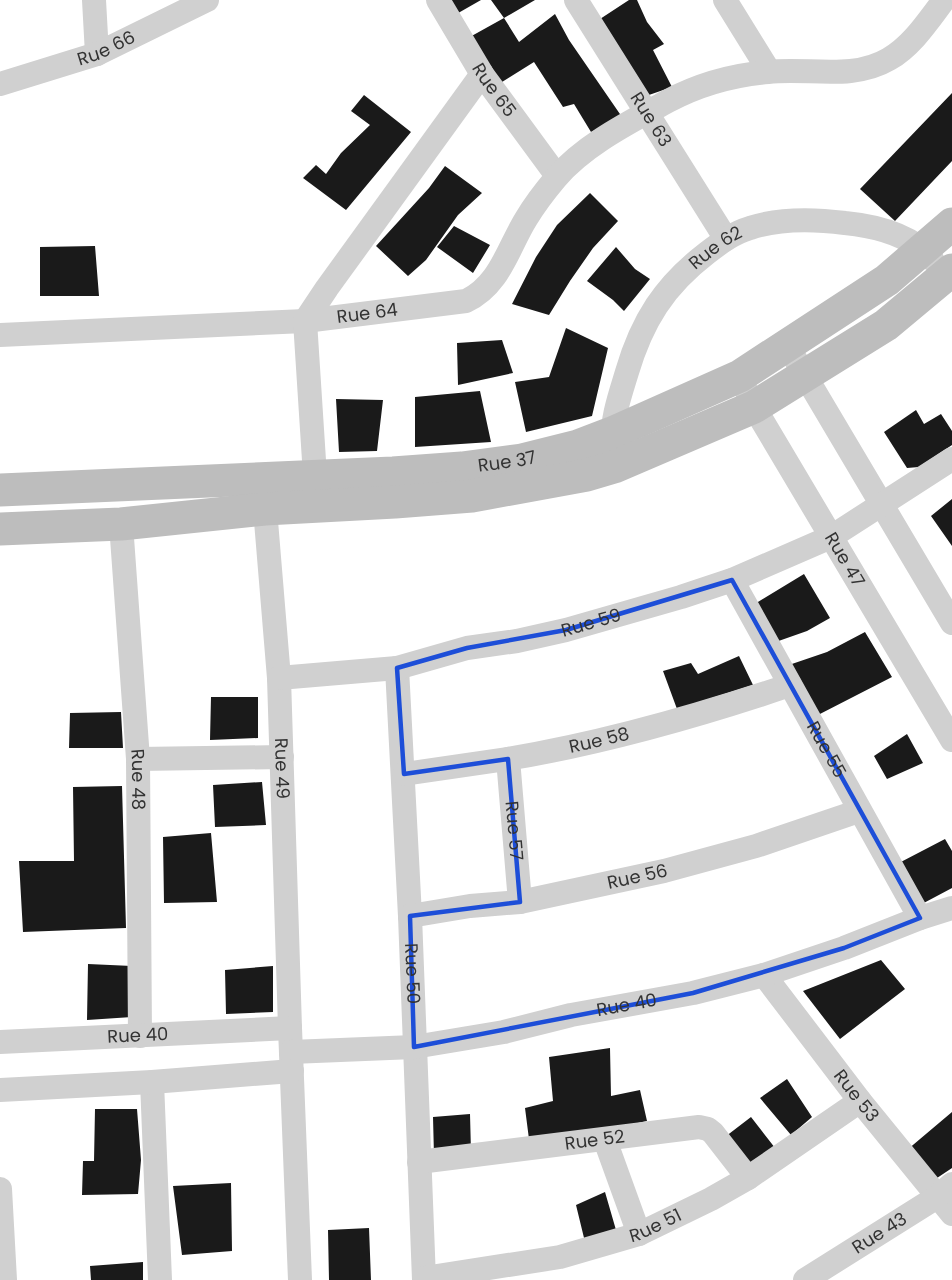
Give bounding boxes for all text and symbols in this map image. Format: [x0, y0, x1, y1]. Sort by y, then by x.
street label: Rue 66 [74, 24, 139, 71]
street label: Rue 65 [466, 58, 522, 122]
street label: Rue 63 [625, 87, 678, 151]
street label: Rue 62 [683, 220, 746, 275]
street label: Rue 64 [335, 297, 399, 329]
street label: Rue 37 [476, 444, 539, 478]
street label: Rue 47 [819, 527, 871, 591]
street label: Rue 59 [558, 602, 624, 643]
street label: Rue 55 [801, 717, 853, 782]
street label: Rue 58 [566, 721, 632, 759]
street label: Rue 49 [269, 737, 296, 799]
street label: Rue 48 [125, 748, 151, 810]
street label: Rue 57 [500, 800, 529, 862]
street label: Rue 56 [605, 858, 670, 895]
street label: Rue 50 [399, 943, 426, 1005]
street label: Rue 40 [594, 987, 659, 1022]
street label: Rue 40 [107, 1021, 169, 1049]
street label: Rue 53 [828, 1064, 885, 1127]
street label: Rue 52 [563, 1123, 626, 1156]
street label: Rue 51 [626, 1202, 686, 1248]
street label: Rue 43 [847, 1206, 911, 1259]

